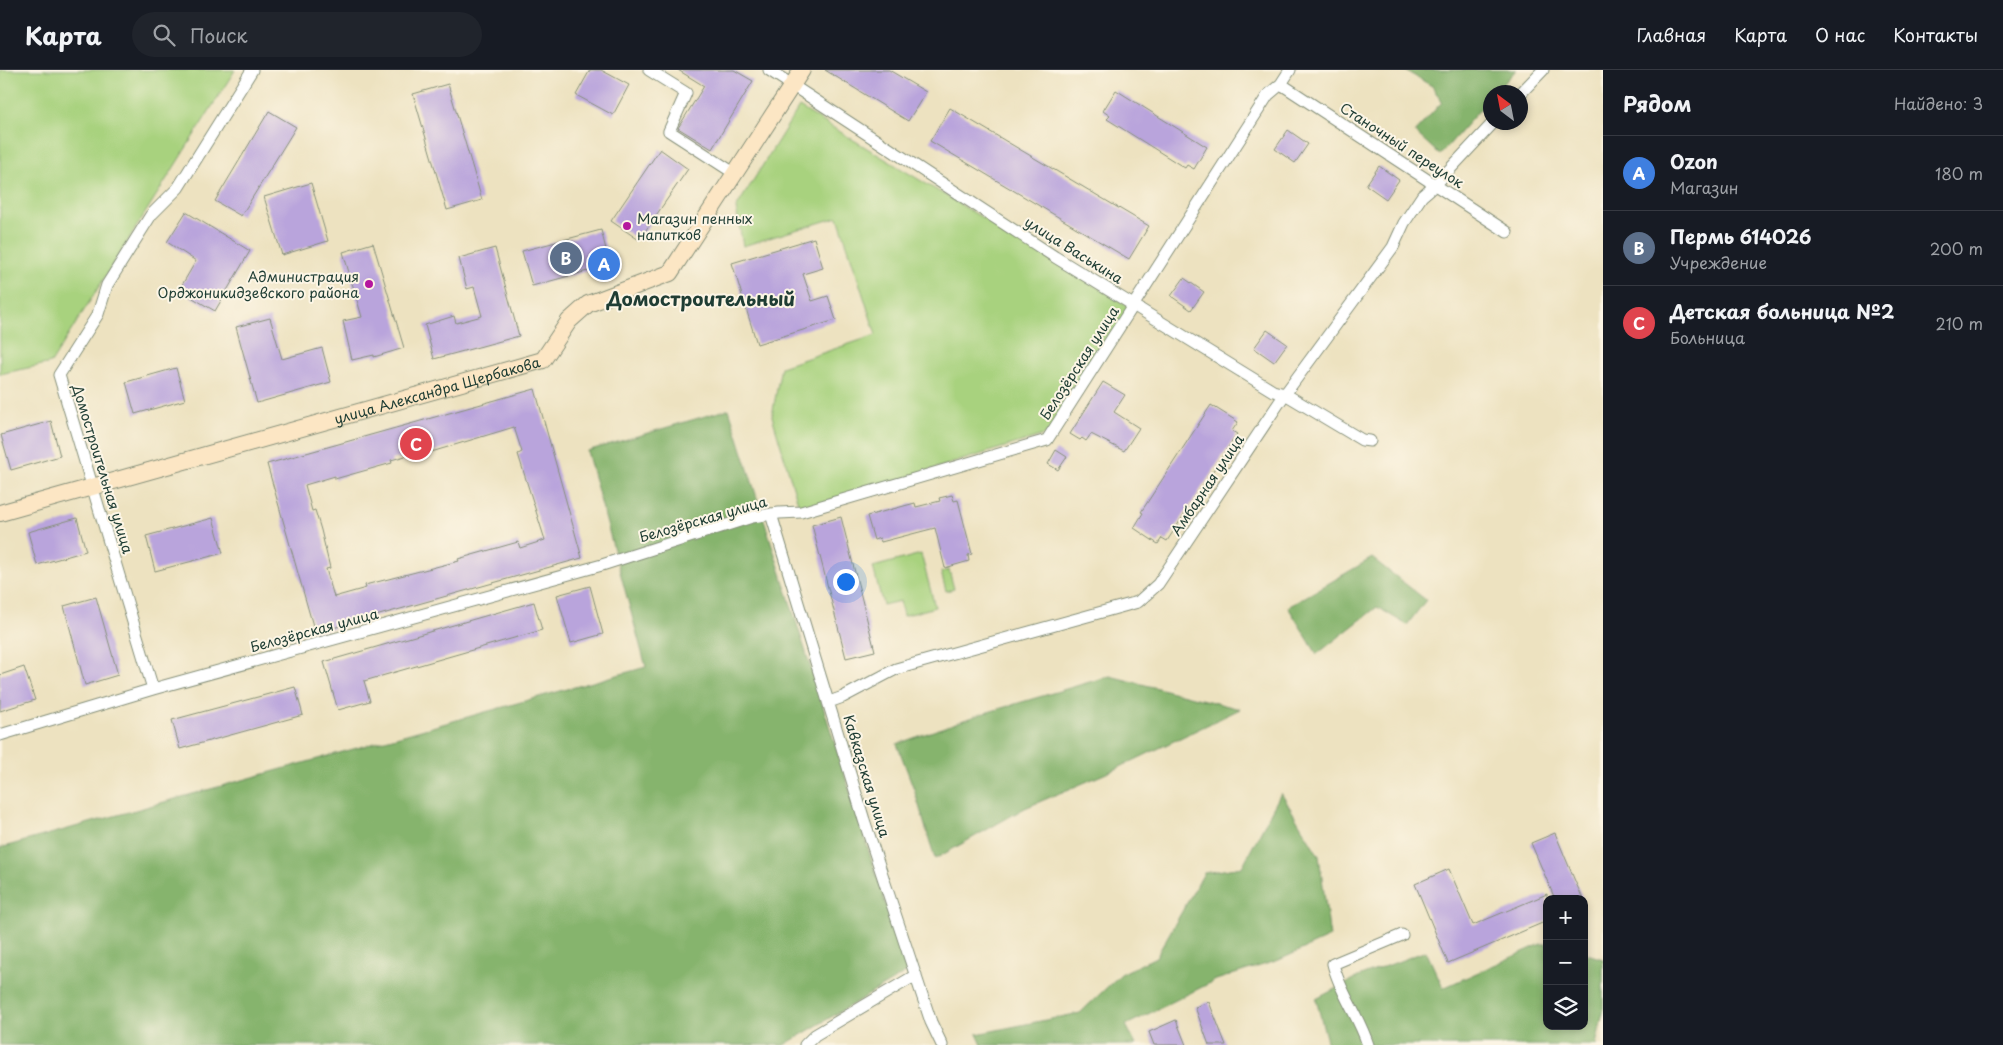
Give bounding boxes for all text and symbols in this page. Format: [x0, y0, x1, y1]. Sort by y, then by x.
search box [132, 12, 482, 57]
text: Карта [25, 17, 102, 53]
icon: search [150, 21, 178, 49]
text: Поиск [190, 21, 248, 49]
text: Главная [1637, 21, 1706, 48]
text: Карта [1734, 21, 1787, 48]
text: О нас [1815, 21, 1865, 48]
text: Контакты [1893, 21, 1978, 48]
north arrow [1483, 85, 1528, 130]
text: Рядом [1623, 87, 1691, 119]
text: Найдено: 3 [1894, 91, 1983, 115]
street label: Станочный переулок [1336, 97, 1469, 193]
text: Ozon [1670, 147, 1718, 175]
text: A [1633, 161, 1645, 185]
text: 180 m [1935, 161, 1983, 185]
text: Магазин [1670, 175, 1739, 199]
place label: Магазин пенных напитков [637, 208, 752, 245]
street label: улица Васькина [1021, 211, 1127, 289]
marker: Магазин пенных напитков [621, 220, 633, 232]
text: Пермь 614026 [1670, 222, 1811, 250]
text: B [1634, 236, 1644, 260]
text: 200 m [1930, 236, 1983, 260]
pin: B [550, 239, 582, 277]
pin: A [588, 245, 620, 283]
text: Учреждение [1670, 250, 1767, 274]
place label: Администрация Орджоникидзевского района [157, 266, 359, 303]
marker: Администрация Орджоникидзевского района [363, 278, 375, 290]
district label: Домостроительный [606, 284, 795, 312]
text: Детская больница №2 [1670, 297, 1894, 325]
street label: Белозёрская улица [1034, 302, 1124, 424]
text: C [1633, 311, 1645, 335]
text: 210 m [1935, 311, 1983, 335]
text: Больница [1670, 325, 1745, 349]
street label: улица Александра Щербакова [332, 351, 543, 429]
street label: Домостроительная улица [67, 381, 139, 556]
pin: C [400, 425, 432, 463]
street label: Амбарная улица [1165, 430, 1249, 540]
street label: Белозёрская улица [637, 491, 770, 547]
your location [833, 569, 859, 595]
street label: Белозёрская улица [248, 603, 381, 657]
street label: Кавказская улица [838, 712, 896, 840]
map controls [1543, 895, 1588, 1030]
button: + [1543, 895, 1588, 940]
button: − [1543, 940, 1588, 985]
button: layers [1543, 985, 1588, 1030]

